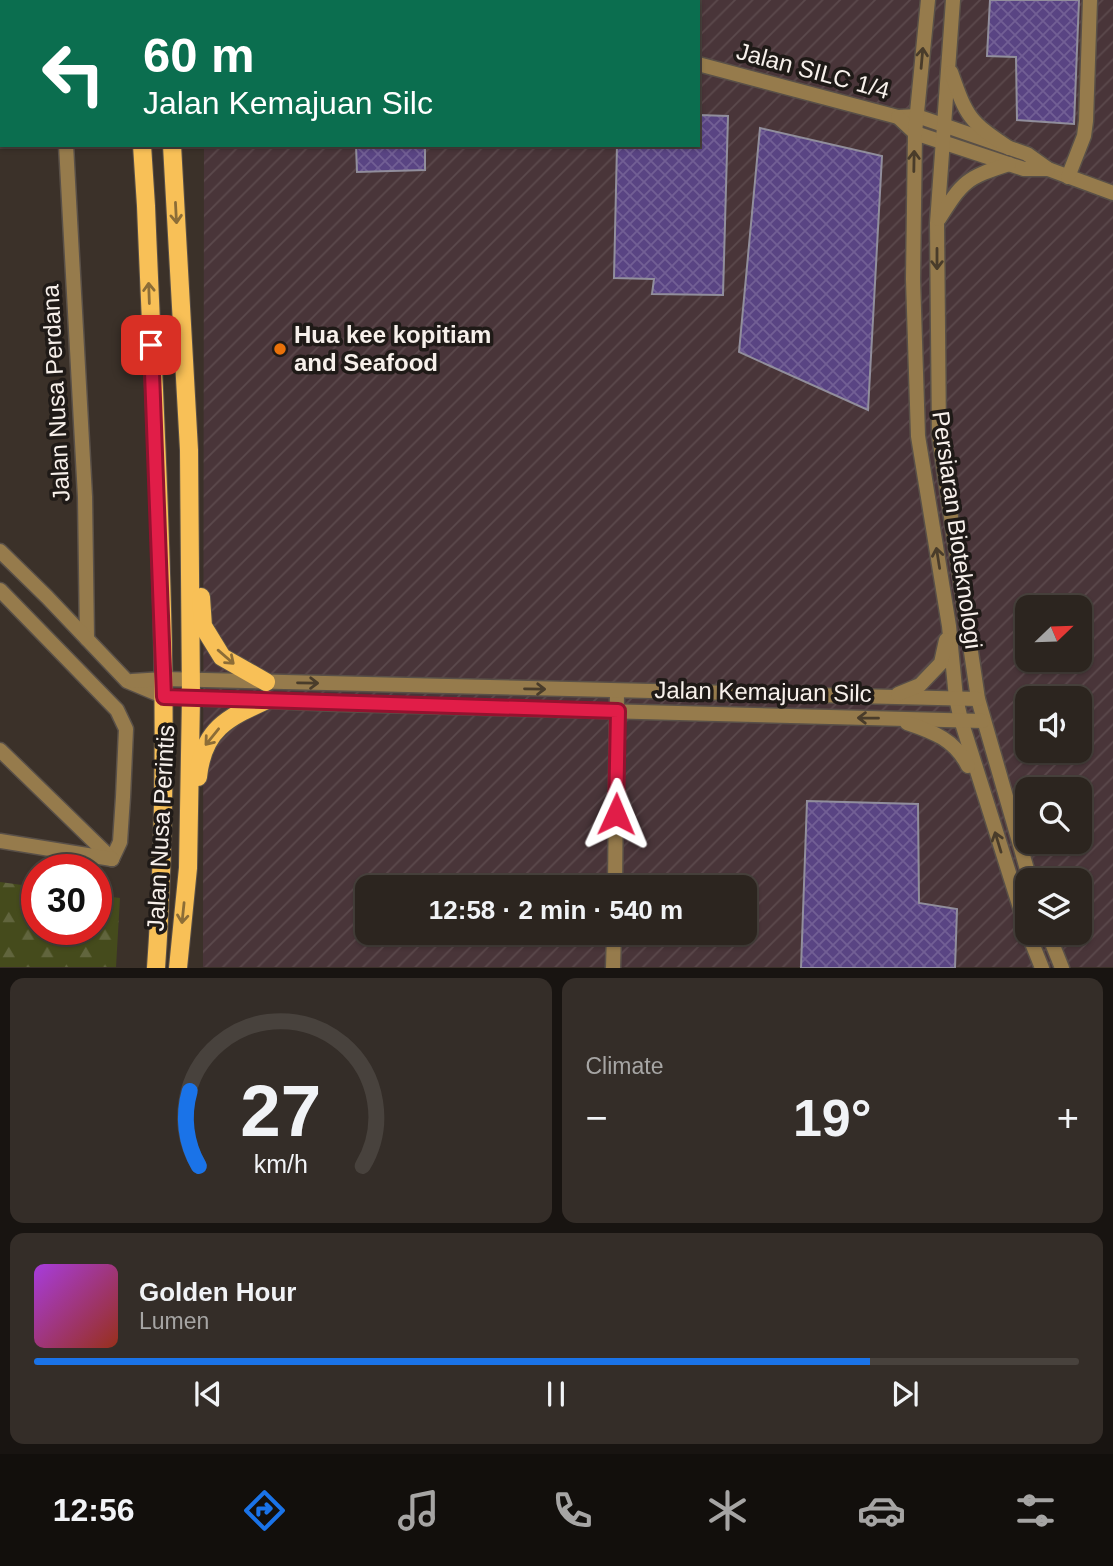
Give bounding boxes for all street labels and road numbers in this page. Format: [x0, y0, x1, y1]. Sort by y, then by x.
street label: Jalan SILC 1/4 [734, 37, 893, 104]
street label: Jalan Nusa Perdana [36, 283, 75, 502]
street label: Persiaran Bioteknologi [927, 409, 988, 651]
street label: Jalan Kemajuan Silc [654, 676, 872, 707]
street label: Jalan Nusa Perintis [142, 724, 179, 932]

